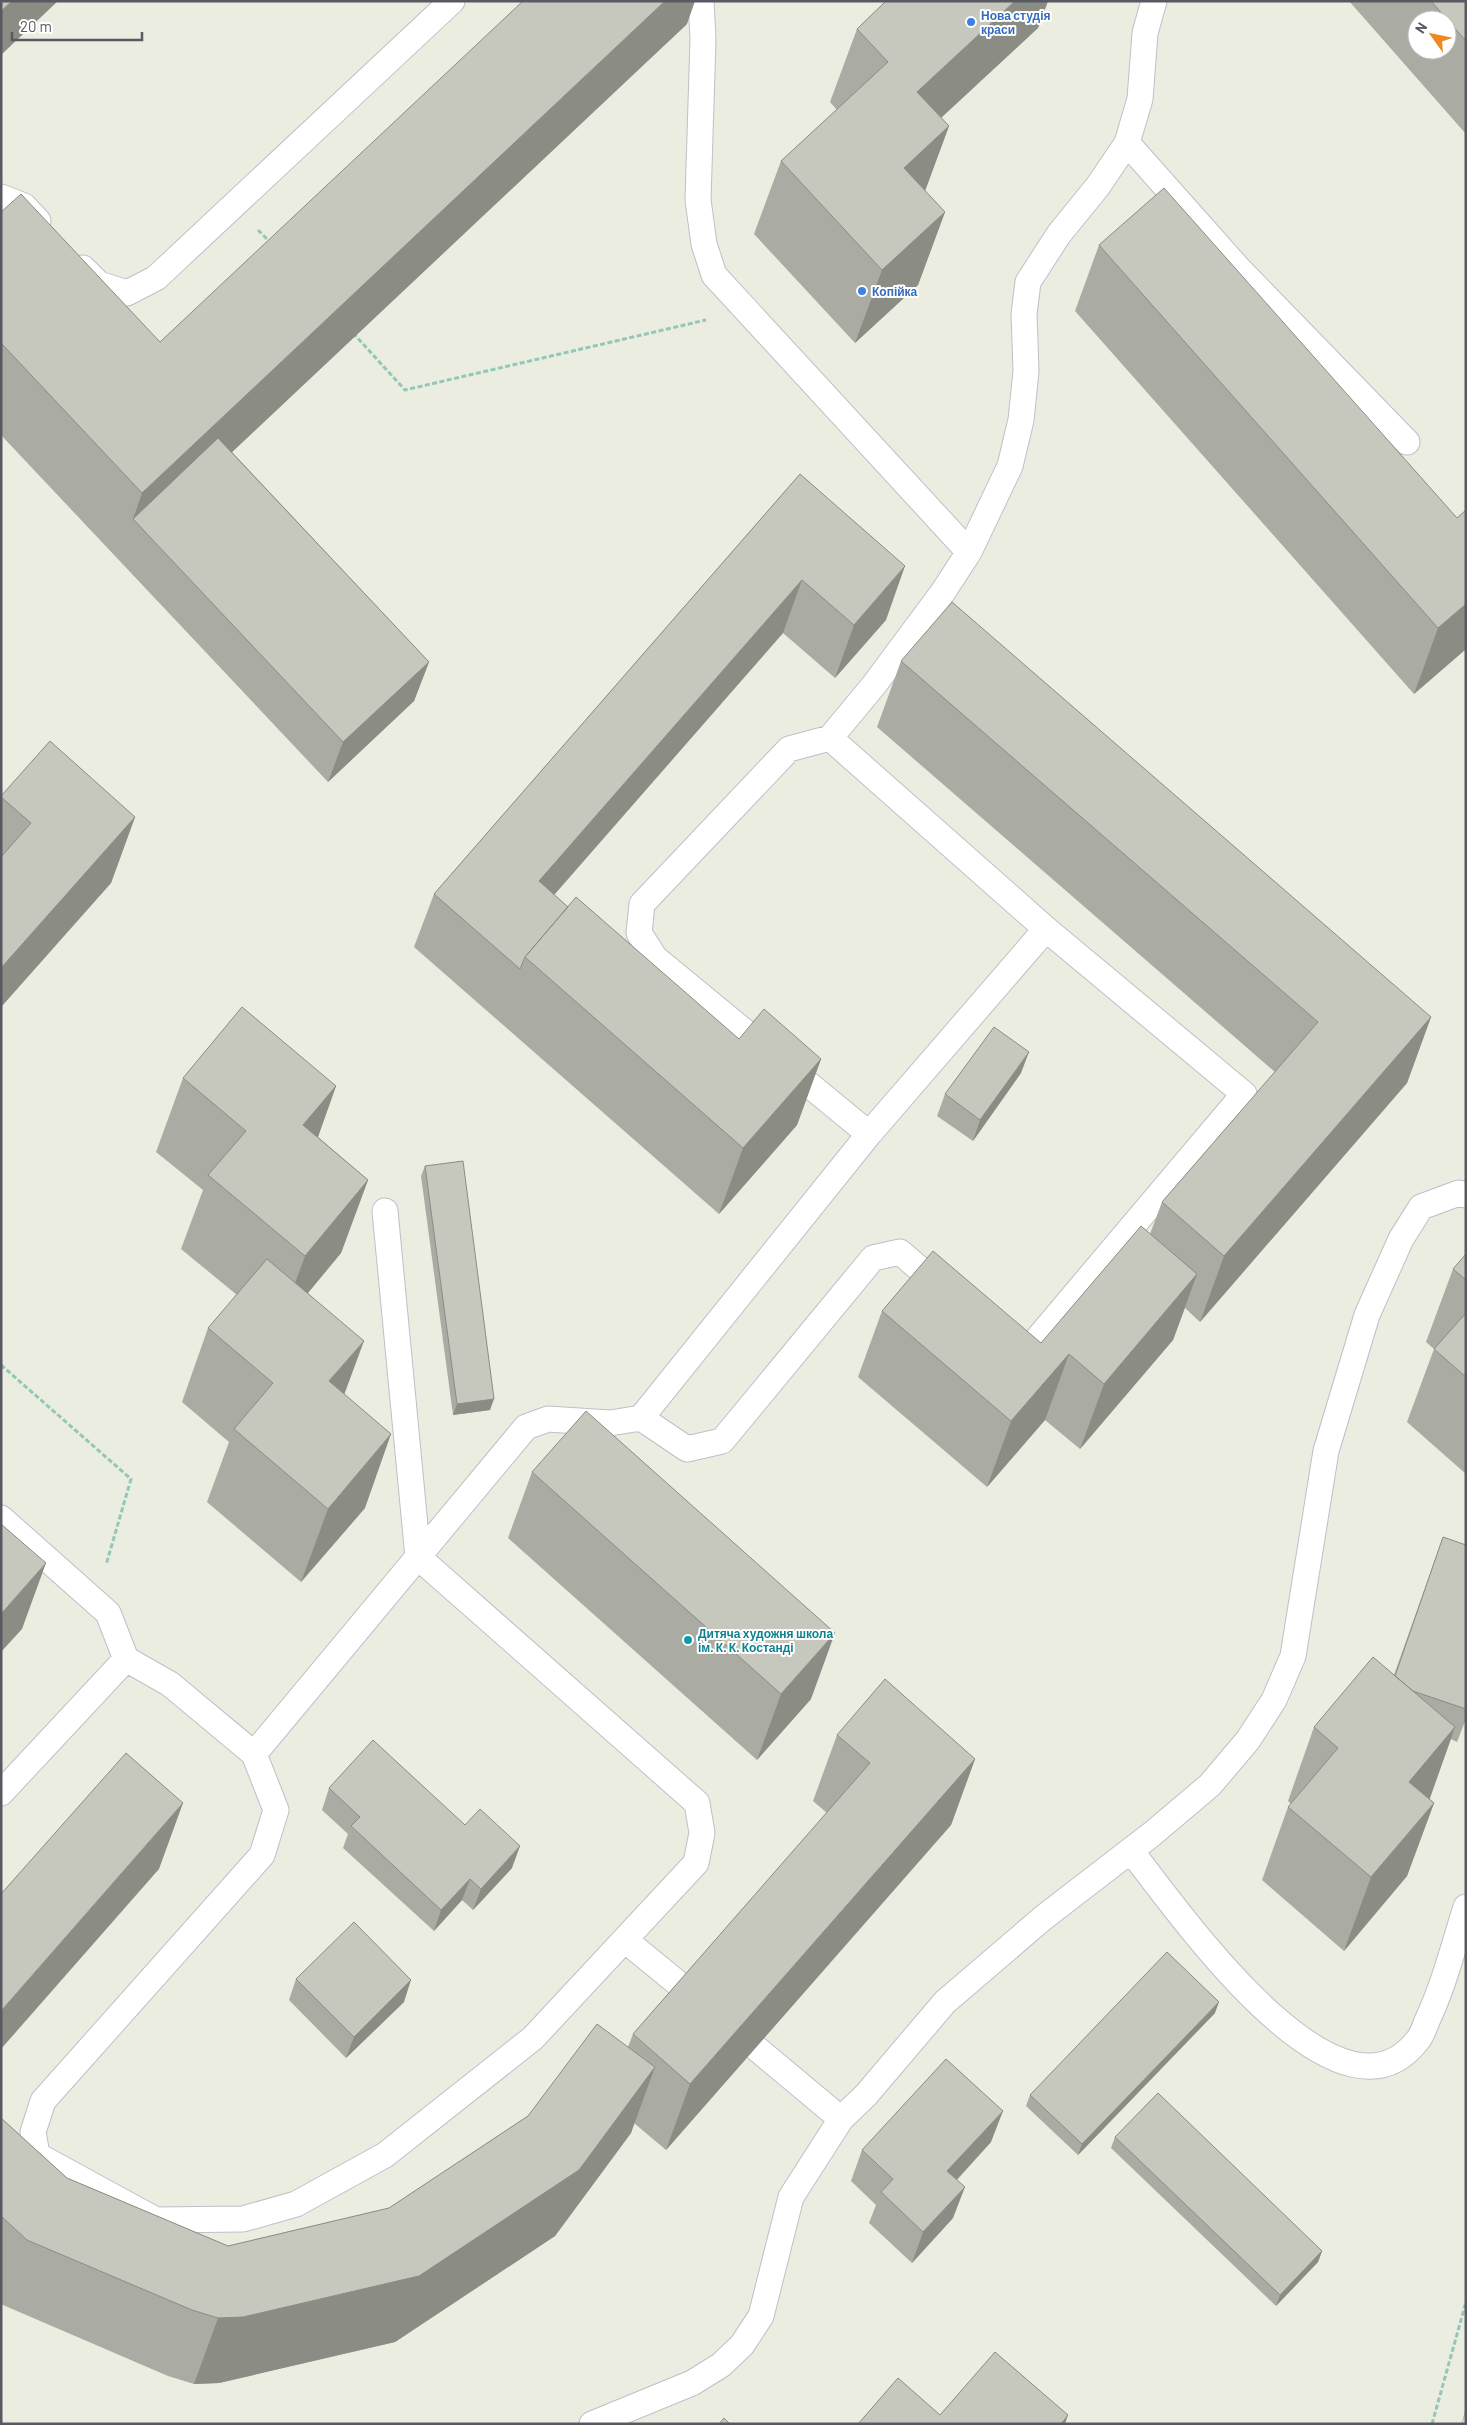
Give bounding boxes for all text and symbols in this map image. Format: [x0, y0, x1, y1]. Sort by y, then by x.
place label: Нова студія краси [981, 8, 1050, 37]
scale bar [12, 10, 142, 42]
north arrow [1407, 10, 1457, 60]
marker: Нова студія краси [965, 16, 977, 28]
text: 20 m [20, 17, 52, 35]
text: N [1411, 19, 1430, 36]
place label: Копійка [872, 284, 918, 298]
marker: Копійка [856, 285, 868, 297]
place label: Дитяча художня школа ім. К. К. Костанді [698, 1626, 833, 1655]
marker: Дитяча художня школа ім. К. К. Костанді [682, 1634, 694, 1646]

